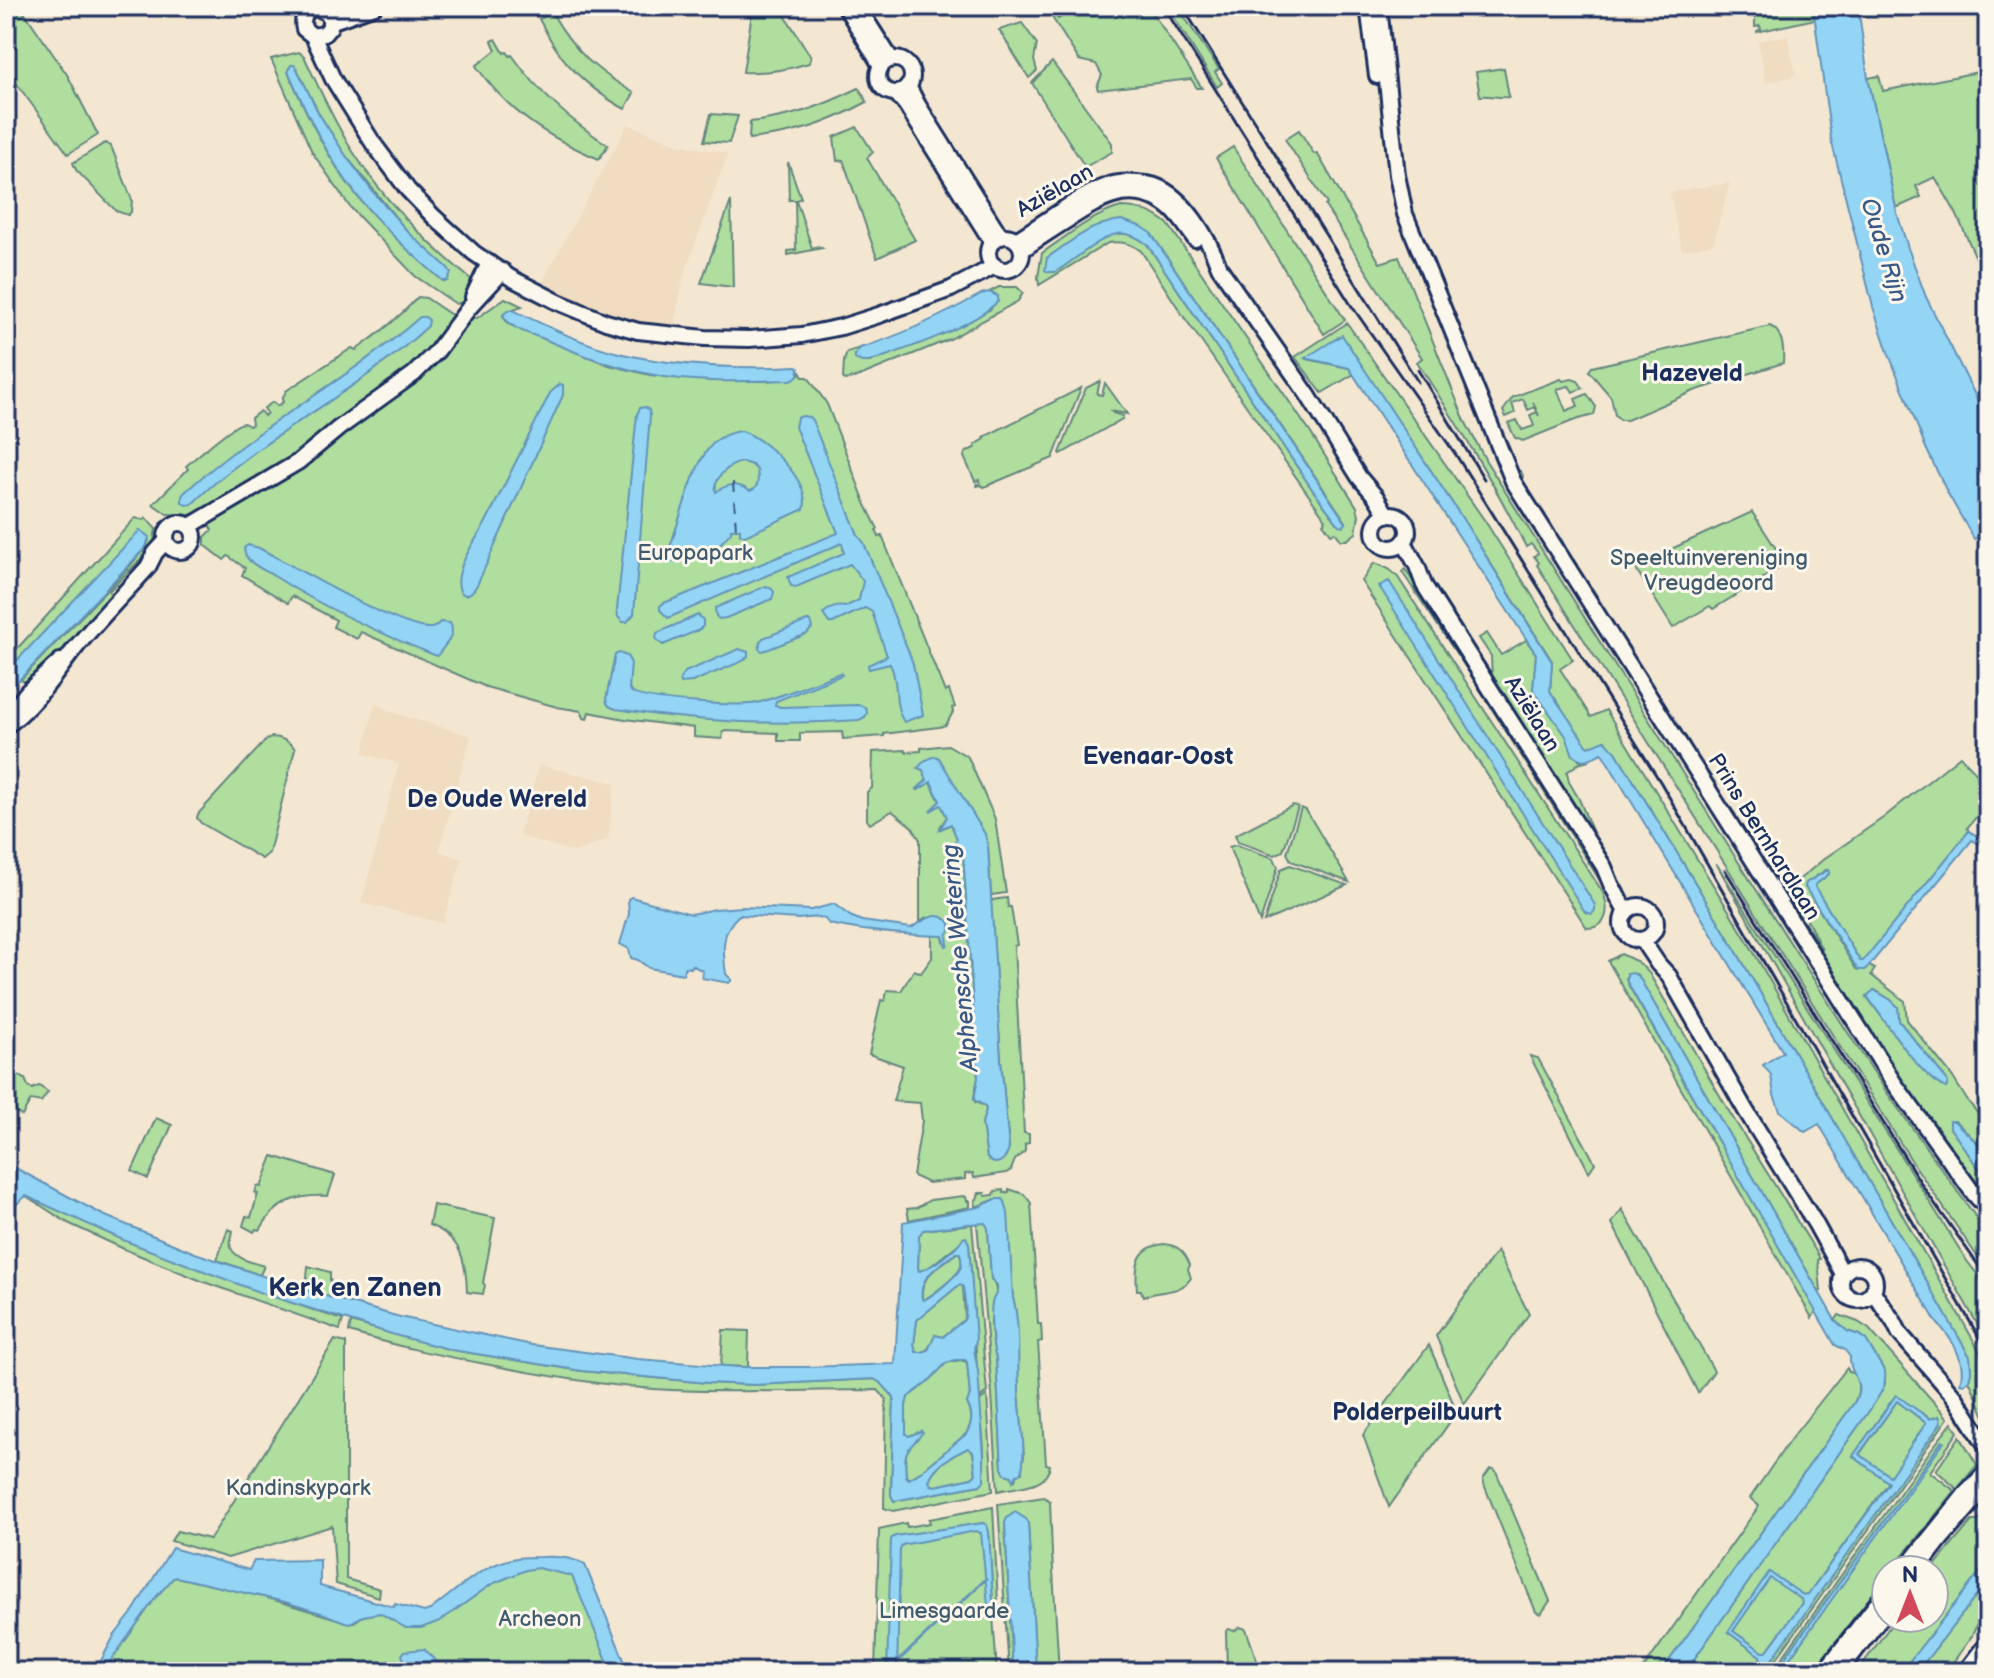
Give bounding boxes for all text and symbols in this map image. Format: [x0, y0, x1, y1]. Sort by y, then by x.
street label: Aziëlaan [1012, 158, 1098, 224]
water label: Oude Rijn [1854, 194, 1914, 306]
district label: Hazeveld [1641, 359, 1743, 388]
park label: Europapark [637, 540, 753, 567]
park label: Speeltuinvereniging Vreugdeoord [1610, 545, 1808, 597]
street label: Aziëlaan [1498, 671, 1566, 757]
district label: Evenaar-Oost [1083, 742, 1233, 771]
street label: Prins Bernhardlaan [1702, 749, 1826, 925]
district label: De Oude Wereld [407, 785, 587, 814]
water label: Alphensche Wetering [936, 843, 984, 1074]
district label: Kerk en Zanen [268, 1273, 442, 1304]
district label: Polderpeilbuurt [1332, 1398, 1502, 1427]
park label: Kandinskypark [226, 1475, 371, 1502]
north arrow [1870, 1554, 1950, 1634]
text: N [1902, 1562, 1918, 1589]
park label: Limesgaarde [879, 1598, 1009, 1625]
park label: Archeon [499, 1606, 581, 1633]

